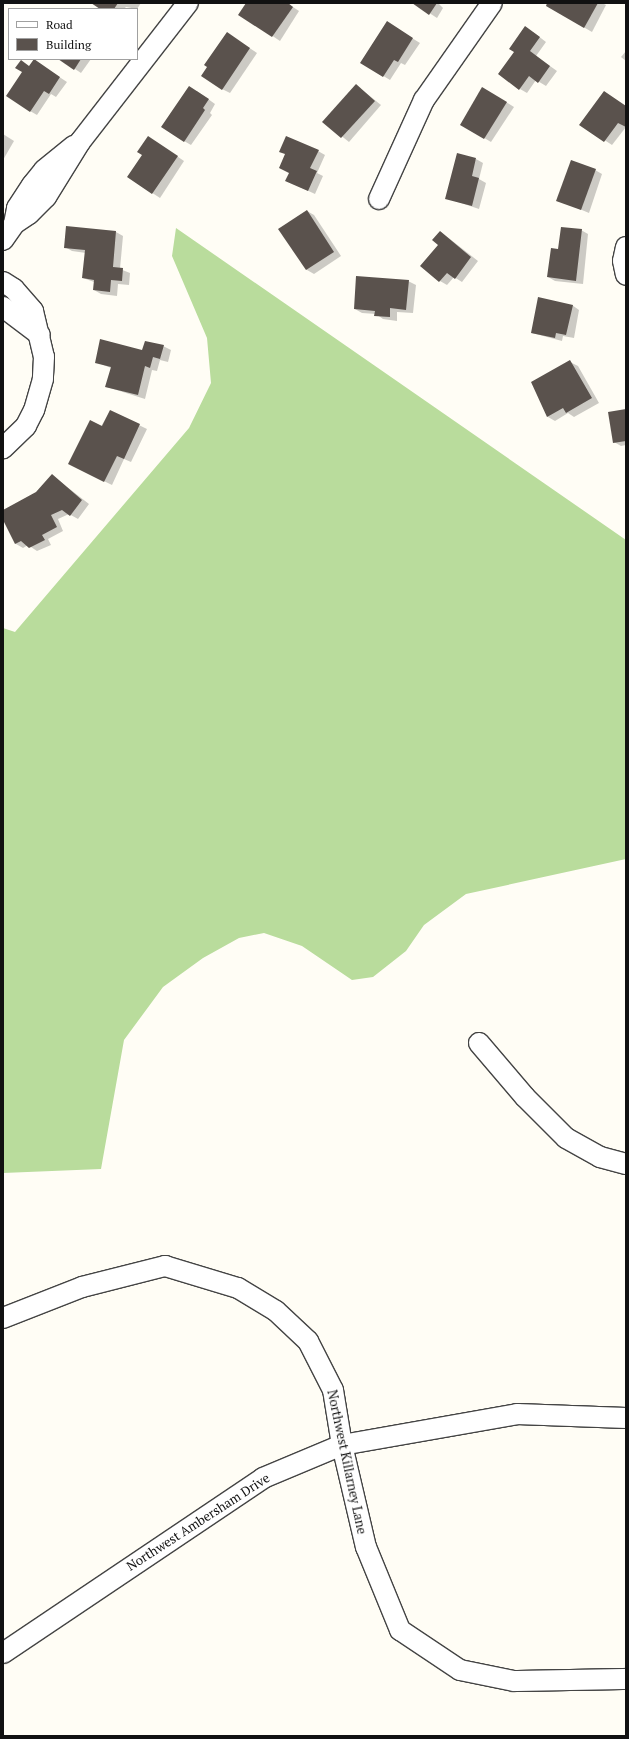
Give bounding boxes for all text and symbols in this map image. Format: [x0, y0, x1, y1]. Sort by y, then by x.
legend [8, 8, 138, 60]
text: Road [46, 17, 73, 32]
text: Building [46, 37, 91, 52]
street label: Northwest Killarney Lane [324, 1388, 370, 1536]
street label: Northwest Ambersham Drive [124, 1470, 272, 1574]

